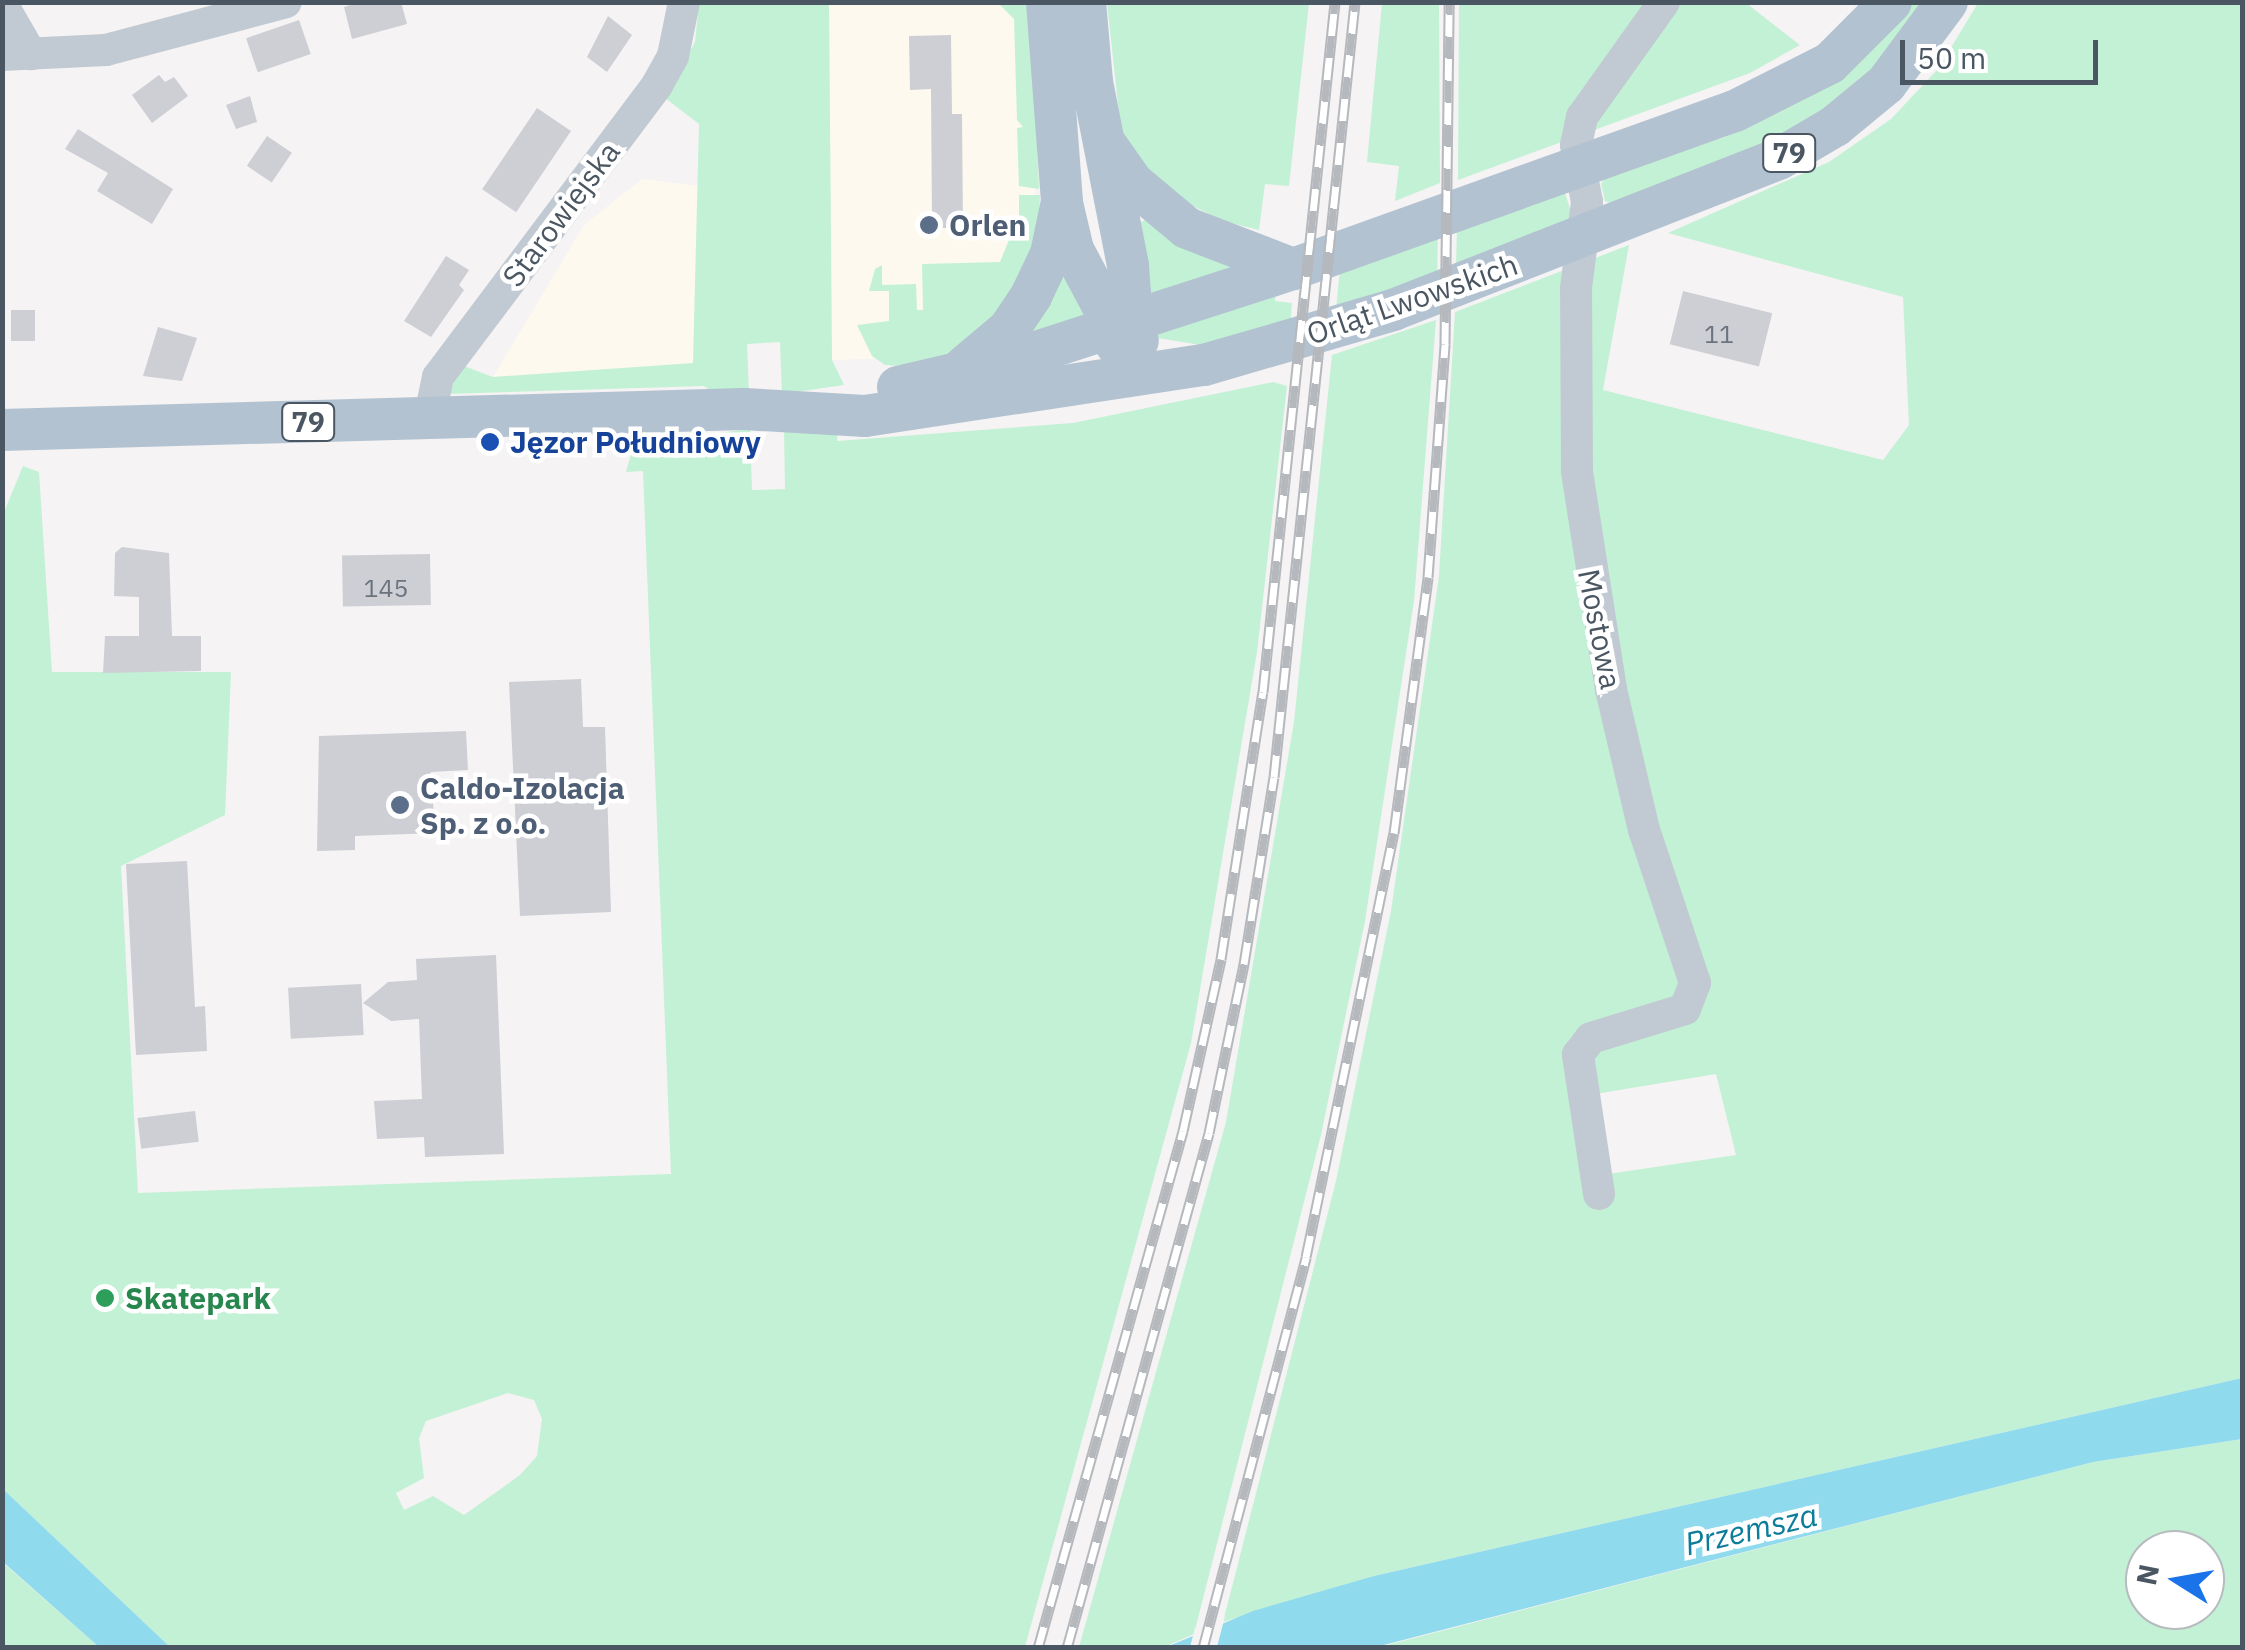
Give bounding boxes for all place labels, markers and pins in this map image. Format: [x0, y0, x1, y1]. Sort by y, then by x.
place label: Orlen [949, 207, 1026, 243]
marker: Orlen [918, 214, 940, 236]
place label: Jęzor Południowy [510, 424, 761, 460]
marker: Jęzor Południowy [479, 431, 501, 453]
place label: Caldo-Izolacja Sp. z o.o. [420, 770, 625, 840]
marker: Caldo-Izolacja Sp. z o.o. [389, 794, 411, 816]
place label: Skatepark [125, 1280, 271, 1316]
marker: Skatepark [94, 1287, 116, 1309]

